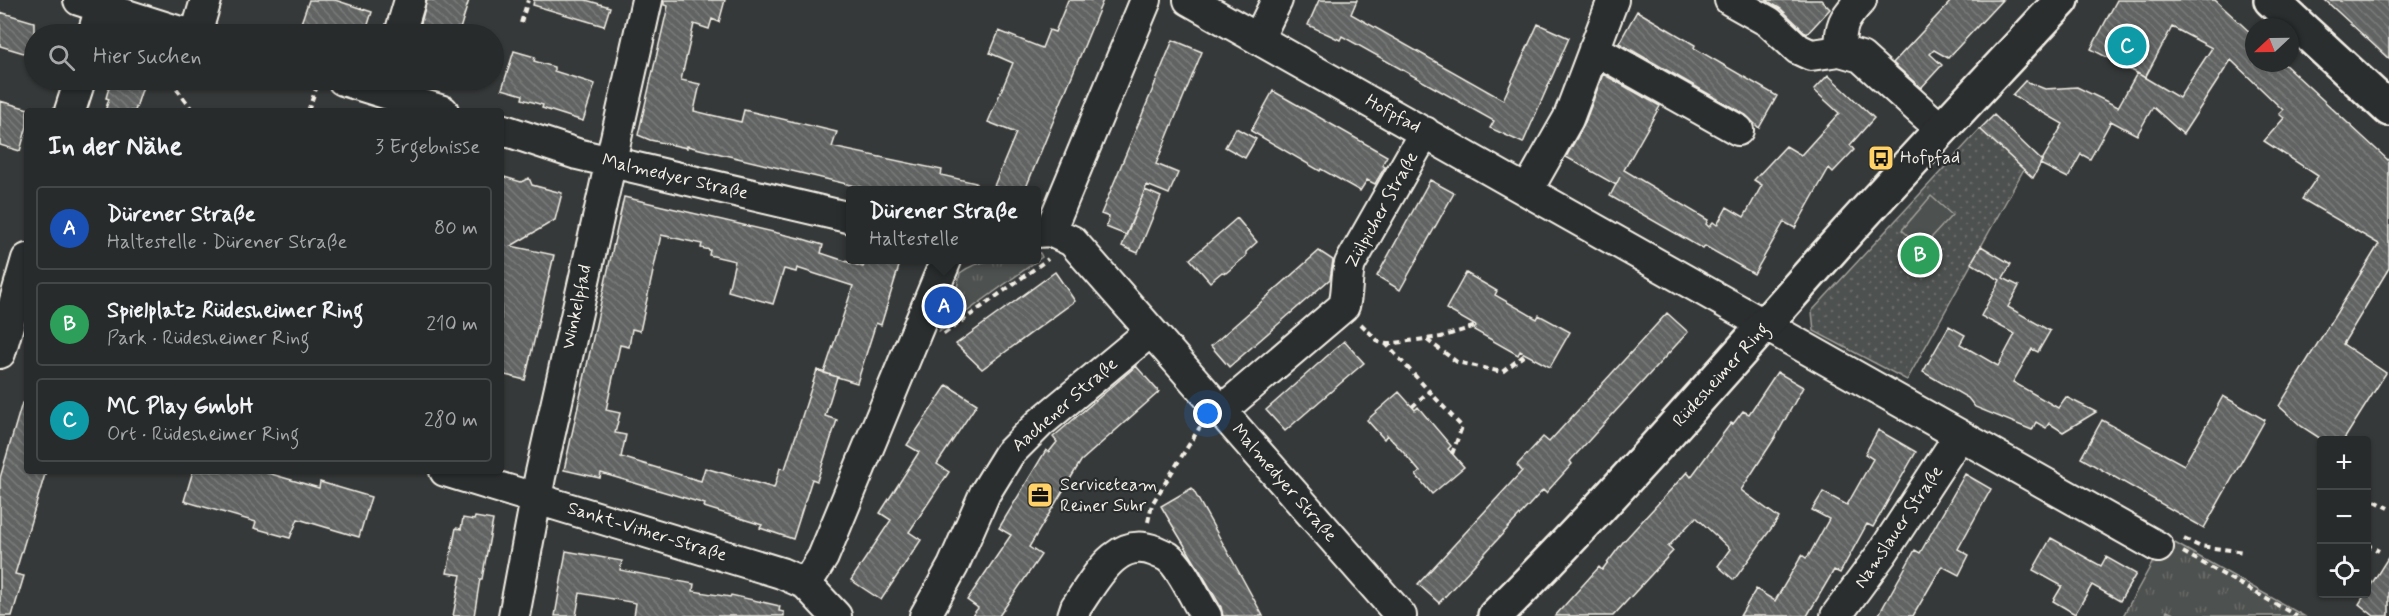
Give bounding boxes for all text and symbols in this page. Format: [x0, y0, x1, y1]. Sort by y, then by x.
north arrow [2245, 18, 2299, 72]
search box [24, 24, 504, 90]
pin: C [2108, 24, 2146, 68]
icon: search [45, 41, 78, 74]
text: Hier suchen [93, 43, 202, 71]
street label: Hofpfad [1361, 89, 1425, 139]
text: In der Nähe [48, 130, 182, 164]
text: 3 Ergebnisse [375, 134, 480, 161]
bus stop icon: Hofpfad [1866, 143, 1896, 173]
place label: Hofpfad [1900, 146, 1960, 170]
street label: Zülpicher Straße [1340, 147, 1424, 273]
street label: Malmedyer Straße [600, 149, 751, 206]
popup [846, 186, 1041, 264]
text: Dürener Straße [869, 198, 1018, 226]
text: Dürener Straße [107, 201, 256, 229]
text: A [63, 215, 76, 242]
text: 80 m [434, 215, 478, 242]
text: Haltestelle [869, 226, 959, 253]
text: Haltestelle · Dürener Straße [107, 229, 347, 256]
pin: B [1900, 232, 1940, 278]
street label: Winkelpfad [556, 262, 598, 352]
pin: A [924, 284, 964, 328]
text: Spielplatz Rüdesheimer Ring [107, 297, 363, 325]
text: B [63, 311, 76, 338]
text: 210 m [426, 311, 478, 338]
street label: Rüdesheimer Ring [1668, 318, 1776, 434]
text: Park · Rüdesheimer Ring [107, 325, 310, 352]
street label: Aachener Straße [1007, 352, 1123, 458]
text: MC Play GmbH [107, 393, 253, 421]
your location [1193, 399, 1222, 428]
text: C [62, 407, 77, 434]
text: 280 m [424, 407, 478, 434]
street label: Malmedyer Straße [1226, 419, 1342, 547]
text: Ort · Rüdesheimer Ring [107, 421, 299, 448]
map controls [2317, 436, 2371, 598]
button: + [2317, 436, 2371, 490]
street label: Namslauer Straße [1849, 461, 1949, 593]
place label: Serviceteam Reiner Suhr [1060, 473, 1157, 518]
office icon: Serviceteam Reiner Suhr [1025, 480, 1055, 510]
button: − [2317, 490, 2371, 544]
street label: Sankt-Vither-Straße [564, 496, 730, 568]
button: locate [2317, 544, 2371, 598]

